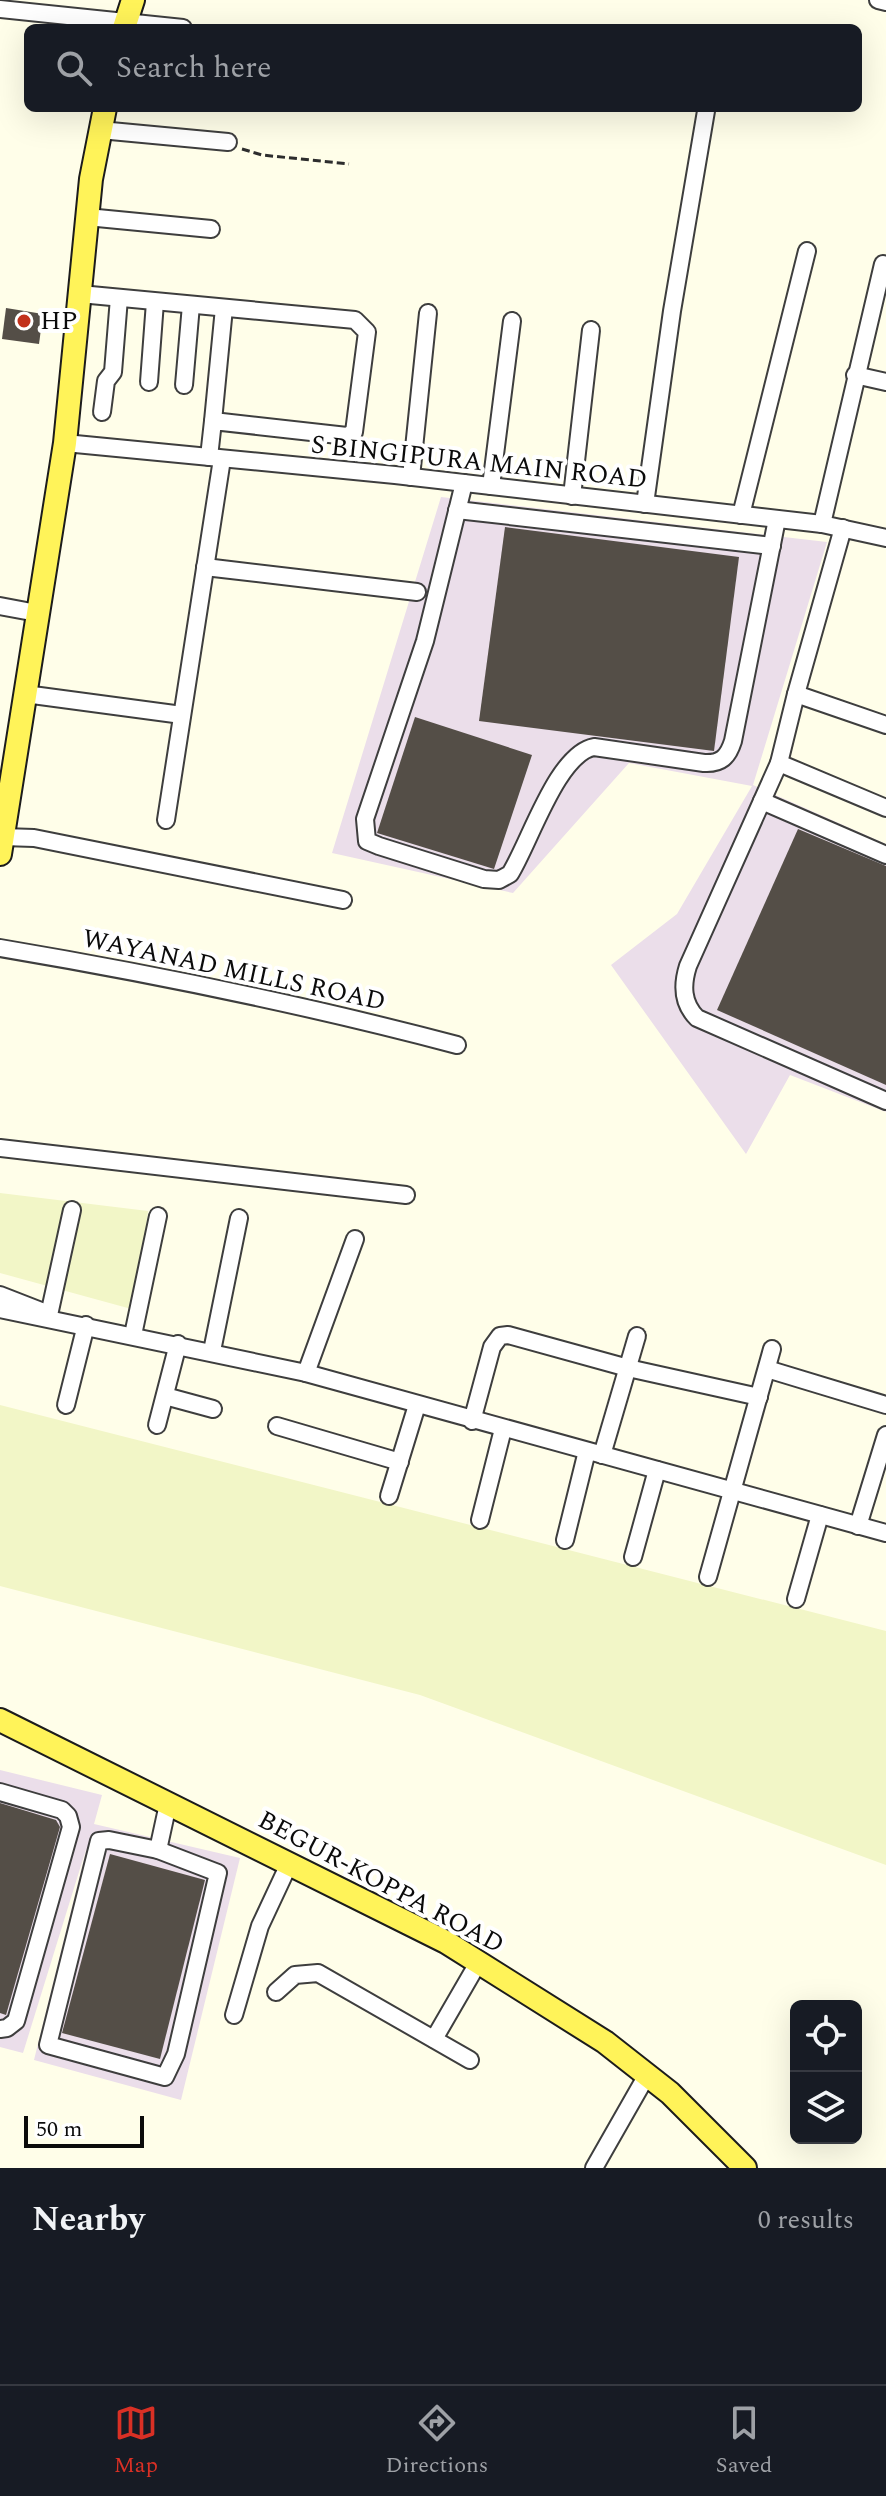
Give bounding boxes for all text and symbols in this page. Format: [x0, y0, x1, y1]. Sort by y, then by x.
search box [24, 24, 862, 112]
text: Search here [116, 45, 272, 91]
icon: search [52, 46, 96, 90]
place label: HP [40, 301, 78, 341]
marker: HP [15, 312, 33, 330]
street label: S BINGIPURA MAIN ROAD [309, 424, 649, 500]
street label: WAYANAD MILLS ROAD [79, 918, 389, 1022]
street label: BEGUR-KOPPA ROAD [251, 1800, 511, 1964]
map controls [790, 2000, 862, 2144]
button: locate [790, 2000, 862, 2072]
button: layers [790, 2072, 862, 2144]
scale bar [24, 2112, 144, 2148]
text: 50 m [36, 2113, 82, 2146]
text: Nearby [32, 2194, 145, 2246]
text: 0 results [758, 2200, 854, 2240]
tab: Map [114, 2401, 158, 2482]
tab: Directions [386, 2401, 488, 2482]
tab: Saved [716, 2401, 772, 2482]

